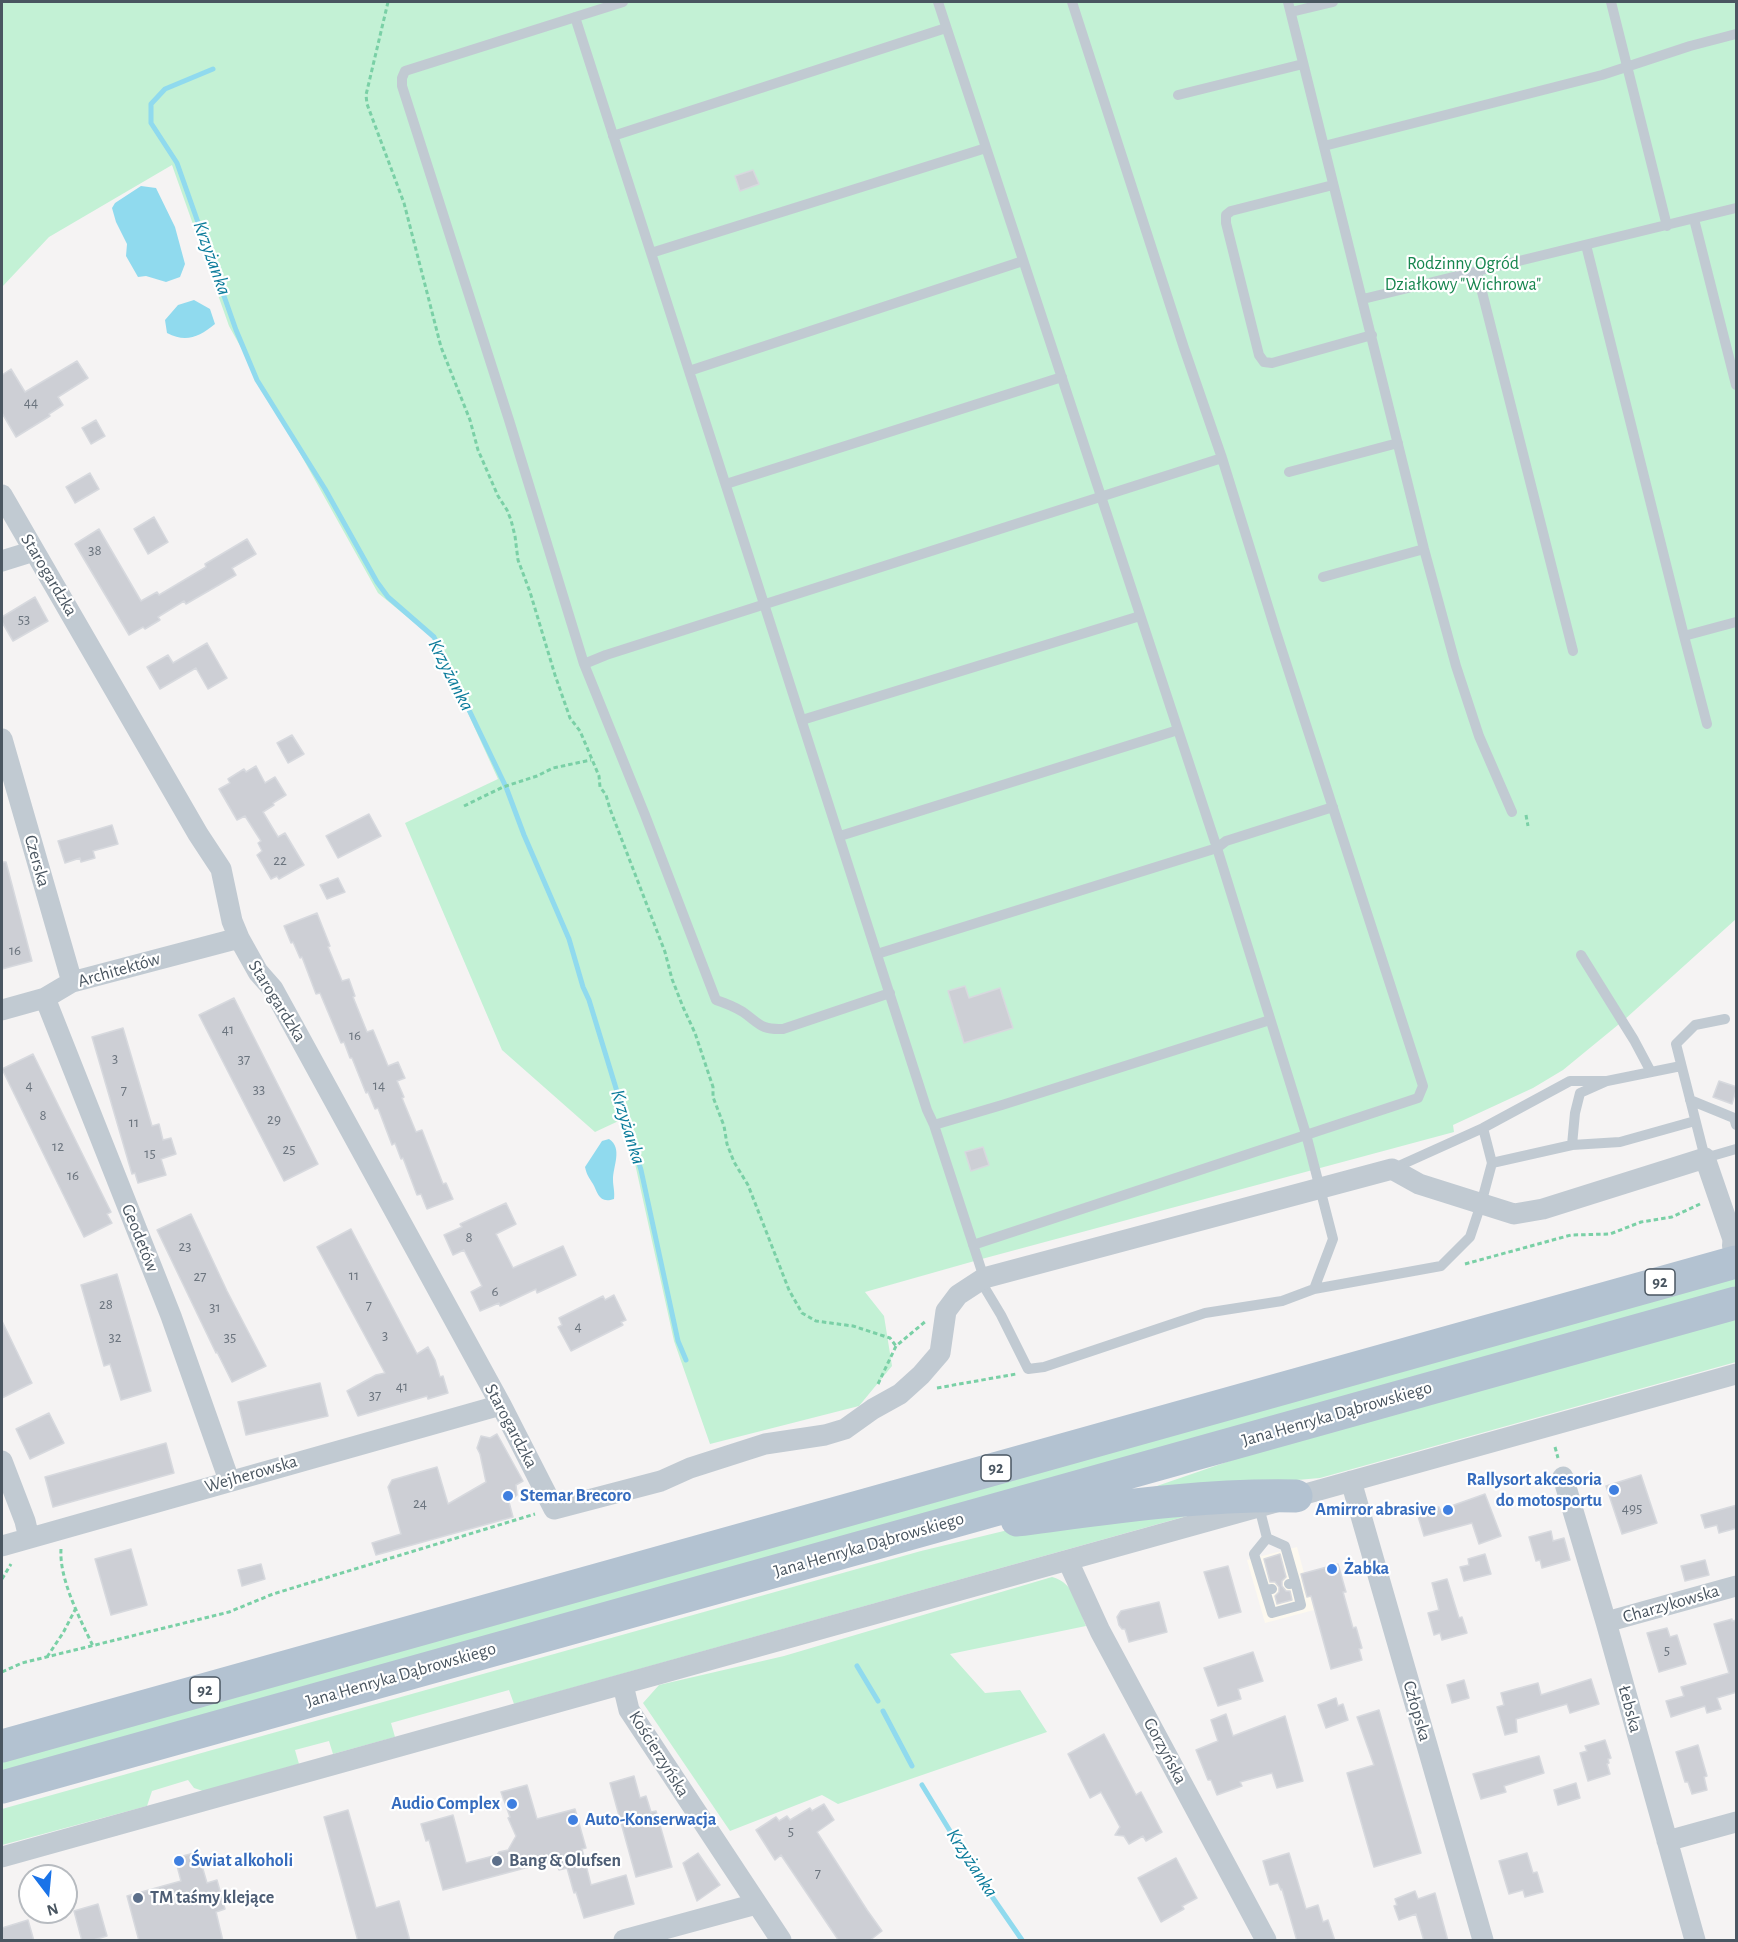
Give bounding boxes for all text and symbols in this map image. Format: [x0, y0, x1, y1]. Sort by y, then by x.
water label: Krzyżanka [187, 218, 237, 298]
park label: Rodzinny Ogród Działkowy "Wichrowa" [1385, 253, 1541, 296]
house number: 44 [24, 393, 38, 411]
street label: Starogardzka [16, 530, 82, 620]
house number: 38 [88, 541, 102, 559]
house number: 53 [18, 610, 30, 628]
water label: Krzyżanka [423, 635, 479, 715]
street label: Czerska [19, 833, 55, 889]
house number: 22 [273, 851, 287, 869]
house number: 16 [9, 941, 21, 959]
street label: Architektów [75, 948, 163, 992]
street label: Starogardzka [243, 956, 311, 1046]
house number: 41 [222, 1020, 234, 1038]
house number: 16 [349, 1026, 361, 1044]
house number: 3 [112, 1049, 118, 1067]
house number: 37 [238, 1050, 250, 1068]
house number: 4 [25, 1076, 33, 1094]
house number: 14 [373, 1076, 385, 1094]
house number: 33 [253, 1080, 265, 1098]
house number: 7 [121, 1081, 127, 1099]
water label: Krzyżanka [605, 1086, 651, 1168]
house number: 8 [39, 1106, 47, 1124]
house number: 29 [267, 1110, 281, 1128]
house number: 11 [129, 1113, 139, 1131]
house number: 12 [52, 1137, 64, 1155]
house number: 25 [282, 1140, 296, 1158]
house number: 15 [144, 1144, 156, 1162]
house number: 16 [67, 1166, 79, 1184]
street label: Geodetów [117, 1201, 163, 1275]
house number: 8 [465, 1228, 473, 1246]
house number: 23 [178, 1237, 192, 1255]
house number: 11 [349, 1266, 359, 1284]
house number: 27 [193, 1267, 207, 1285]
road number: 92 [1645, 1269, 1675, 1295]
house number: 6 [491, 1282, 499, 1300]
house number: 28 [99, 1295, 113, 1313]
house number: 7 [366, 1296, 372, 1314]
house number: 31 [209, 1298, 221, 1316]
house number: 4 [574, 1317, 582, 1335]
house number: 3 [382, 1326, 388, 1344]
house number: 32 [108, 1328, 122, 1346]
house number: 35 [224, 1328, 236, 1346]
house number: 41 [396, 1377, 408, 1395]
street label: Jana Henryka Dąbrowskiego [1240, 1377, 1434, 1451]
street label: Starogardzka [480, 1380, 542, 1472]
house number: 37 [369, 1386, 381, 1404]
street label: Wejherowska [202, 1450, 300, 1498]
road number: 92 [981, 1455, 1011, 1481]
place label: Rallysort akcesoria do motosportu [1467, 1469, 1602, 1512]
marker: Rallysort akcesoria do motosportu [1607, 1483, 1621, 1497]
place label: Stemar Brecoro [520, 1485, 631, 1507]
marker: Stemar Brecoro [501, 1489, 515, 1503]
house number: 24 [413, 1494, 427, 1512]
place label: Amirror abrasive [1315, 1499, 1436, 1521]
house number: 495 [1622, 1499, 1642, 1517]
marker: Amirror abrasive [1441, 1503, 1455, 1517]
street label: Jana Henryka Dąbrowskiego [772, 1508, 966, 1582]
place label: Żabka [1344, 1558, 1389, 1580]
marker: Żabka [1325, 1562, 1339, 1576]
street label: Charzykowska [1620, 1580, 1722, 1628]
street label: Jana Henryka Dąbrowskiego [304, 1638, 498, 1712]
house number: 5 [1664, 1641, 1670, 1659]
road number: 92 [190, 1677, 220, 1703]
street label: Człopska [1398, 1678, 1436, 1744]
street label: Łebska [1613, 1683, 1647, 1735]
street label: Kościerzyńska [624, 1707, 694, 1801]
street label: Gorzyńska [1139, 1714, 1191, 1788]
place label: Audio Complex [391, 1793, 500, 1815]
marker: Audio Complex [505, 1797, 519, 1811]
place label: Auto-Konserwacja [585, 1809, 717, 1831]
marker: Auto-Konserwacja [566, 1813, 580, 1827]
house number: 5 [788, 1822, 794, 1840]
water label: Krzyżanka [941, 1824, 1003, 1902]
place label: Świat alkoholi [191, 1850, 293, 1872]
place label: Bang & Olufsen [509, 1850, 621, 1872]
marker: Świat alkoholi [172, 1854, 186, 1868]
marker: Bang & Olufsen [490, 1854, 504, 1868]
north arrow [18, 1864, 78, 1924]
house number: 7 [815, 1864, 821, 1882]
place label: TM taśmy klejące [150, 1887, 274, 1909]
marker: TM taśmy klejące [131, 1891, 145, 1905]
text: N [45, 1900, 60, 1919]

